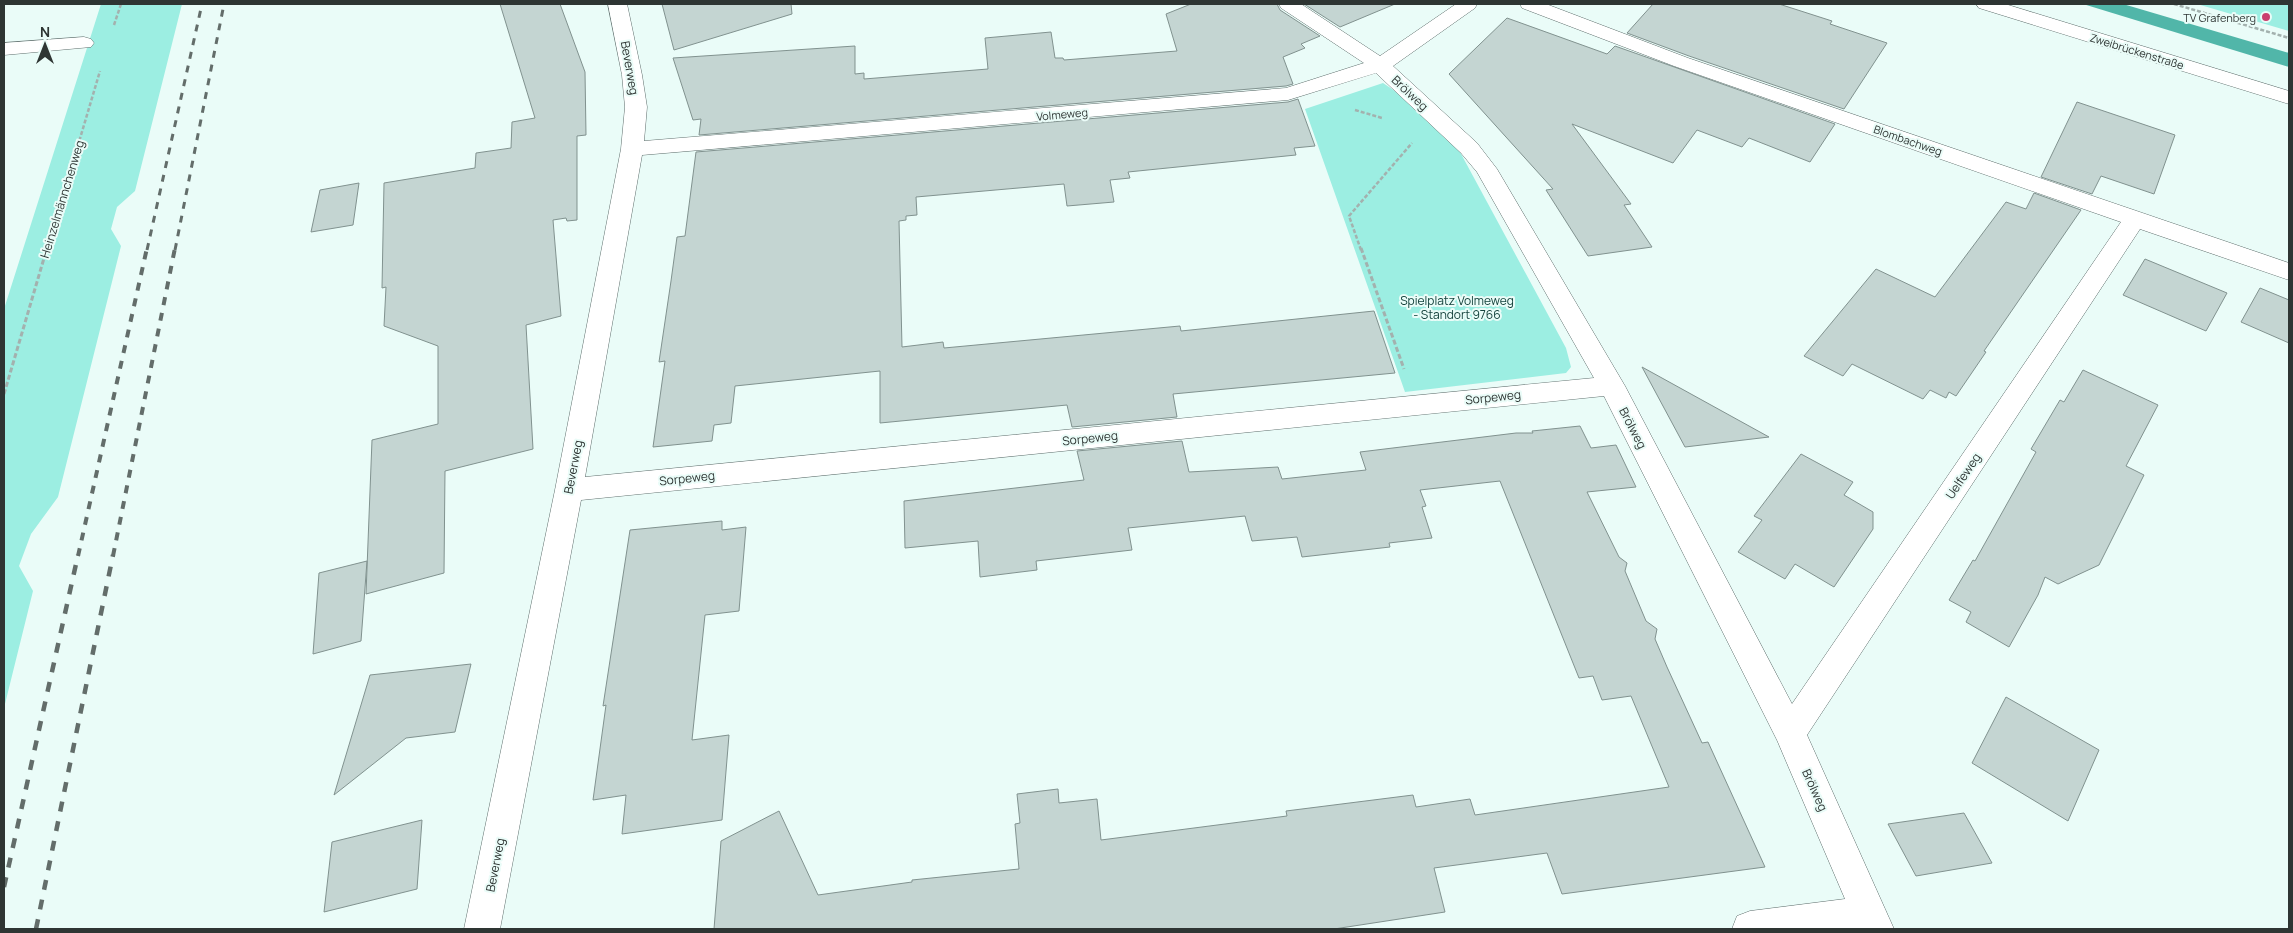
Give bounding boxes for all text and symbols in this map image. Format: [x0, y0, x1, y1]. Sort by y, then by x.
place label: TV Grafenberg [2183, 10, 2256, 25]
marker: TV Grafenberg [2260, 11, 2272, 23]
north arrow [20, 20, 70, 70]
text: N [40, 22, 50, 41]
street label: Zweibrückenstraße [2088, 30, 2186, 73]
street label: Beverweg [617, 40, 643, 96]
street label: Brölweg [1388, 72, 1432, 114]
street label: Volmeweg [1036, 104, 1088, 124]
street label: Blombachweg [1872, 121, 1944, 159]
street label: Heinzelmännchenweg [36, 138, 88, 260]
park label: Spielplatz Volmeweg - Standort 9766 [1400, 292, 1514, 323]
street label: Sorpeweg [1464, 386, 1522, 408]
street label: Brölweg [1615, 404, 1651, 452]
street label: Sorpeweg [1061, 427, 1119, 449]
street label: Beverweg [559, 439, 587, 495]
street label: Uelfeweg [1941, 450, 1985, 502]
street label: Sorpeweg [658, 467, 716, 489]
street label: Brölweg [1798, 766, 1832, 814]
street label: Beverweg [481, 837, 509, 893]

